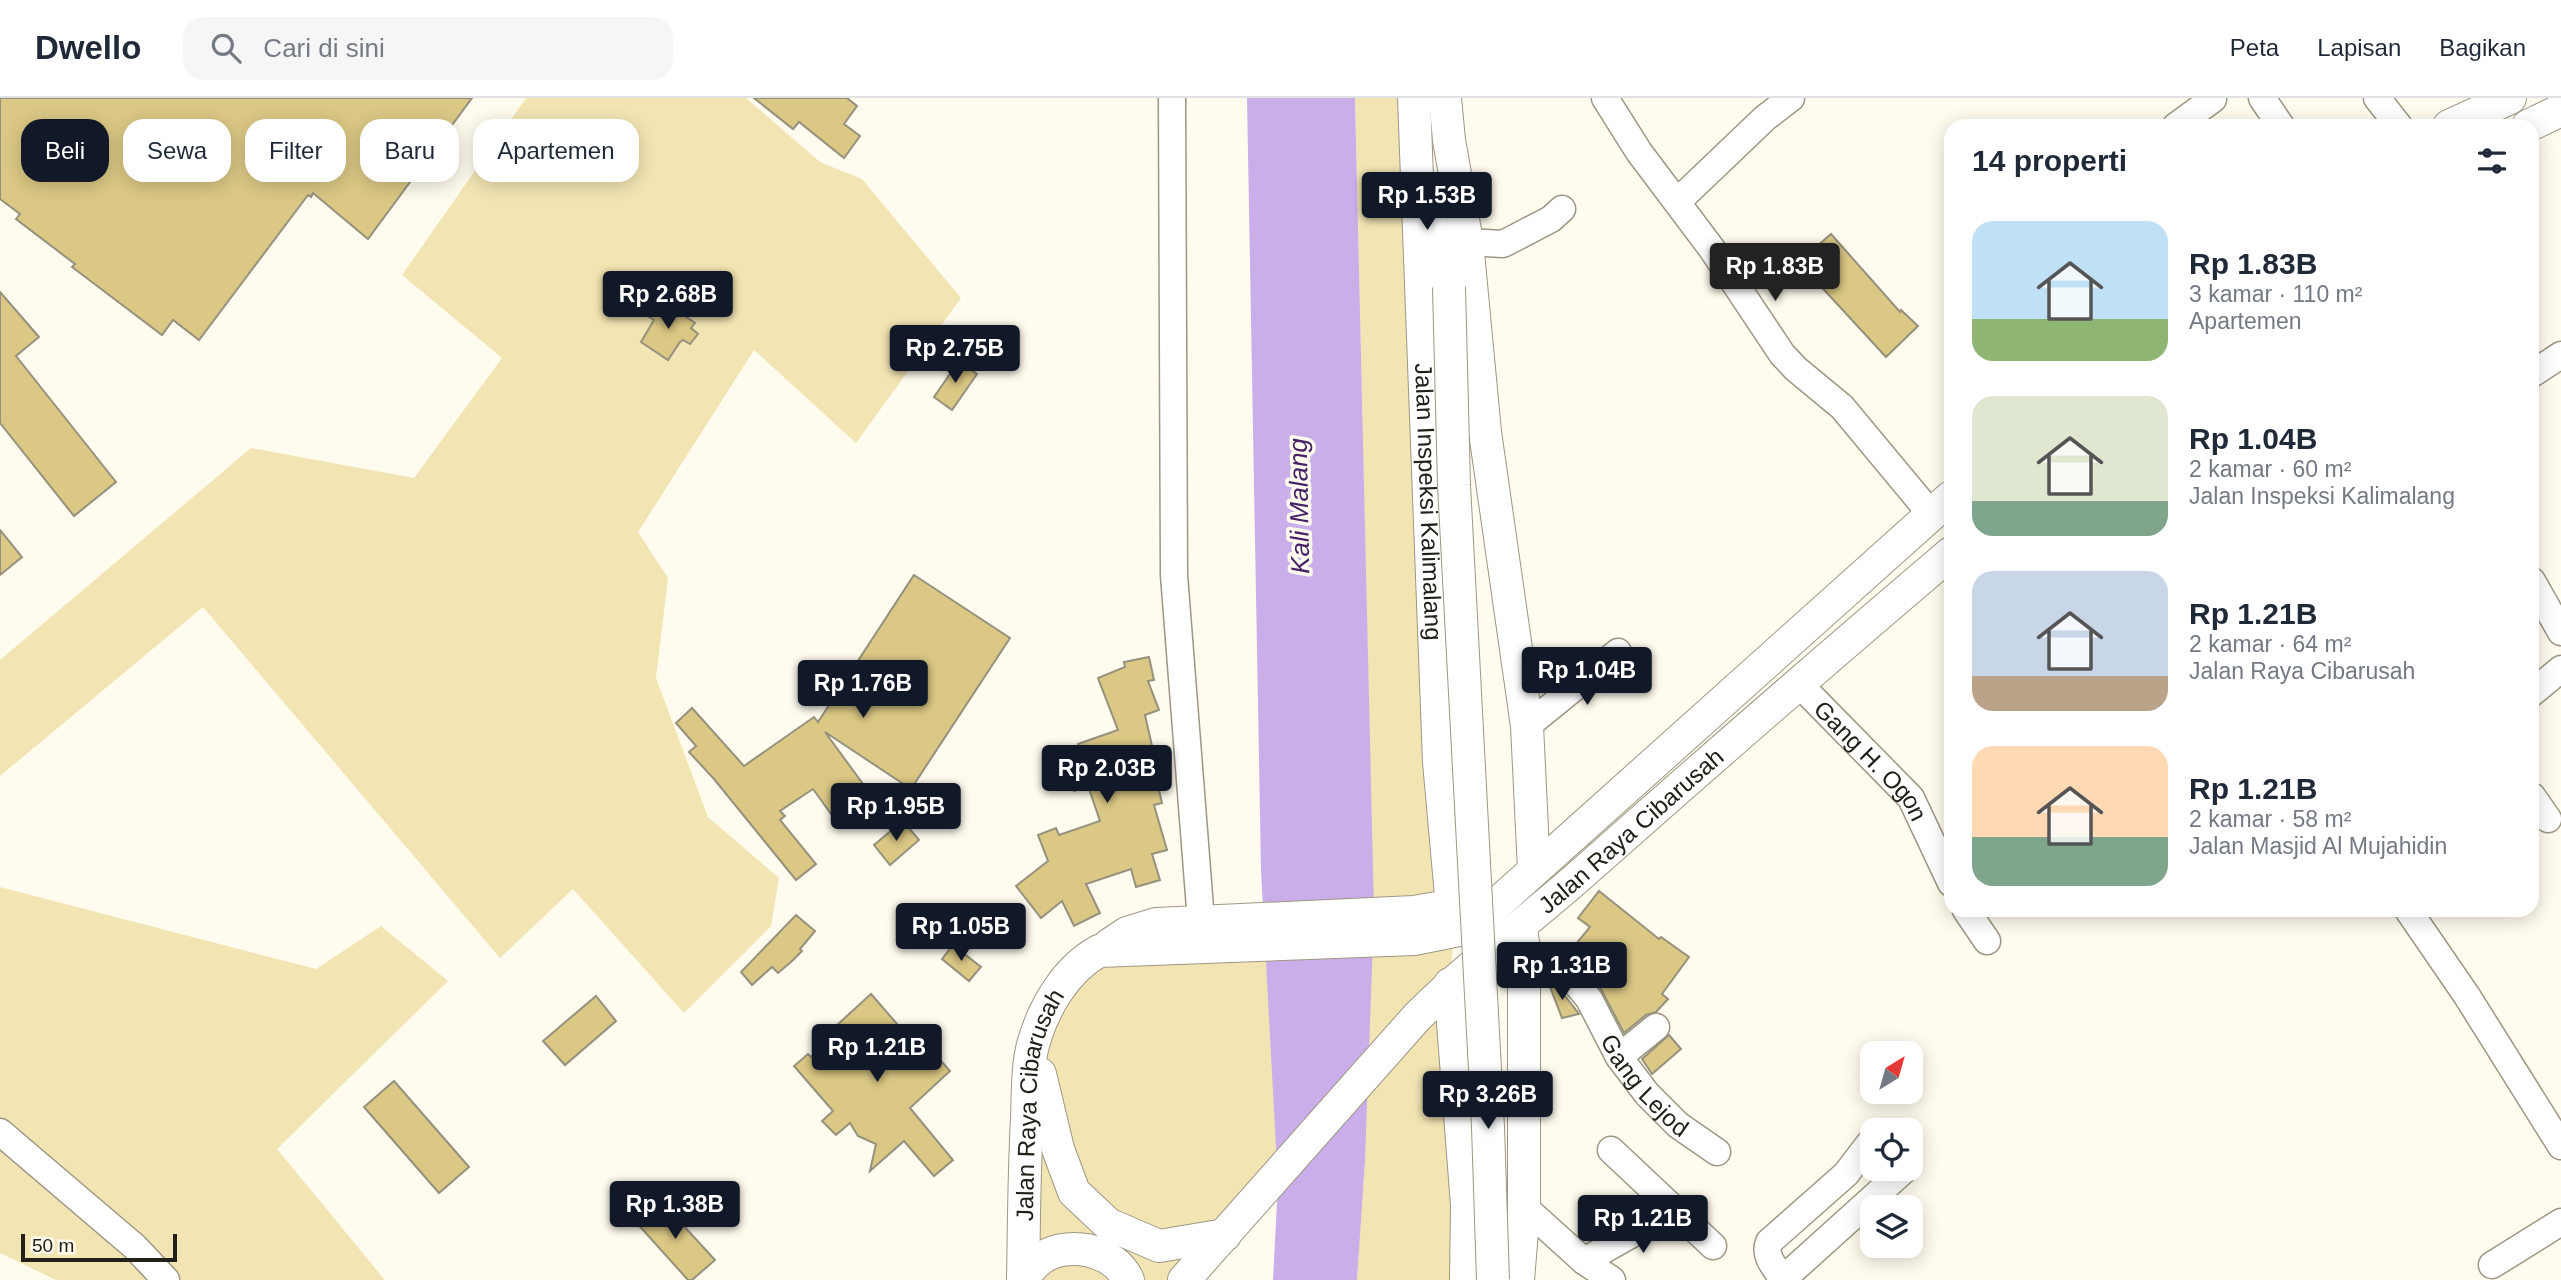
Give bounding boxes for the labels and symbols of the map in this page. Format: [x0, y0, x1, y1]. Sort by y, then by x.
pin: Rp 1.53B [1355, 172, 1499, 232]
pin: Rp 1.83B [1703, 244, 1847, 303]
pin: Rp 2.68B [596, 272, 740, 331]
pin: Rp 2.75B [883, 326, 1027, 385]
street label: Jalan Inspeksi Kalimalang [1410, 362, 1448, 641]
water label: Kali Malang [1283, 437, 1315, 574]
pin: Rp 1.04B [1515, 648, 1659, 707]
pin: Rp 1.76B [791, 660, 935, 720]
street label: Gang H. Ogon [1809, 695, 1933, 825]
street label: Jalan Raya Cibarusah [1533, 742, 1728, 918]
pin: Rp 2.03B [1035, 746, 1179, 805]
pin: Rp 1.95B [824, 784, 968, 843]
pin: Rp 1.05B [889, 904, 1033, 963]
pin: Rp 1.31B [1490, 942, 1634, 1002]
street label: Jalan Raya Cibarusah [1010, 984, 1069, 1221]
pin: Rp 1.21B [805, 1024, 949, 1084]
street label: Gang Lejod [1596, 1029, 1694, 1142]
north arrow [1860, 1041, 1923, 1104]
pin: Rp 3.26B [1416, 1072, 1560, 1131]
pin: Rp 1.38B [603, 1182, 747, 1241]
pin: Rp 1.21B [1571, 1196, 1715, 1255]
scale bar [21, 1231, 177, 1263]

